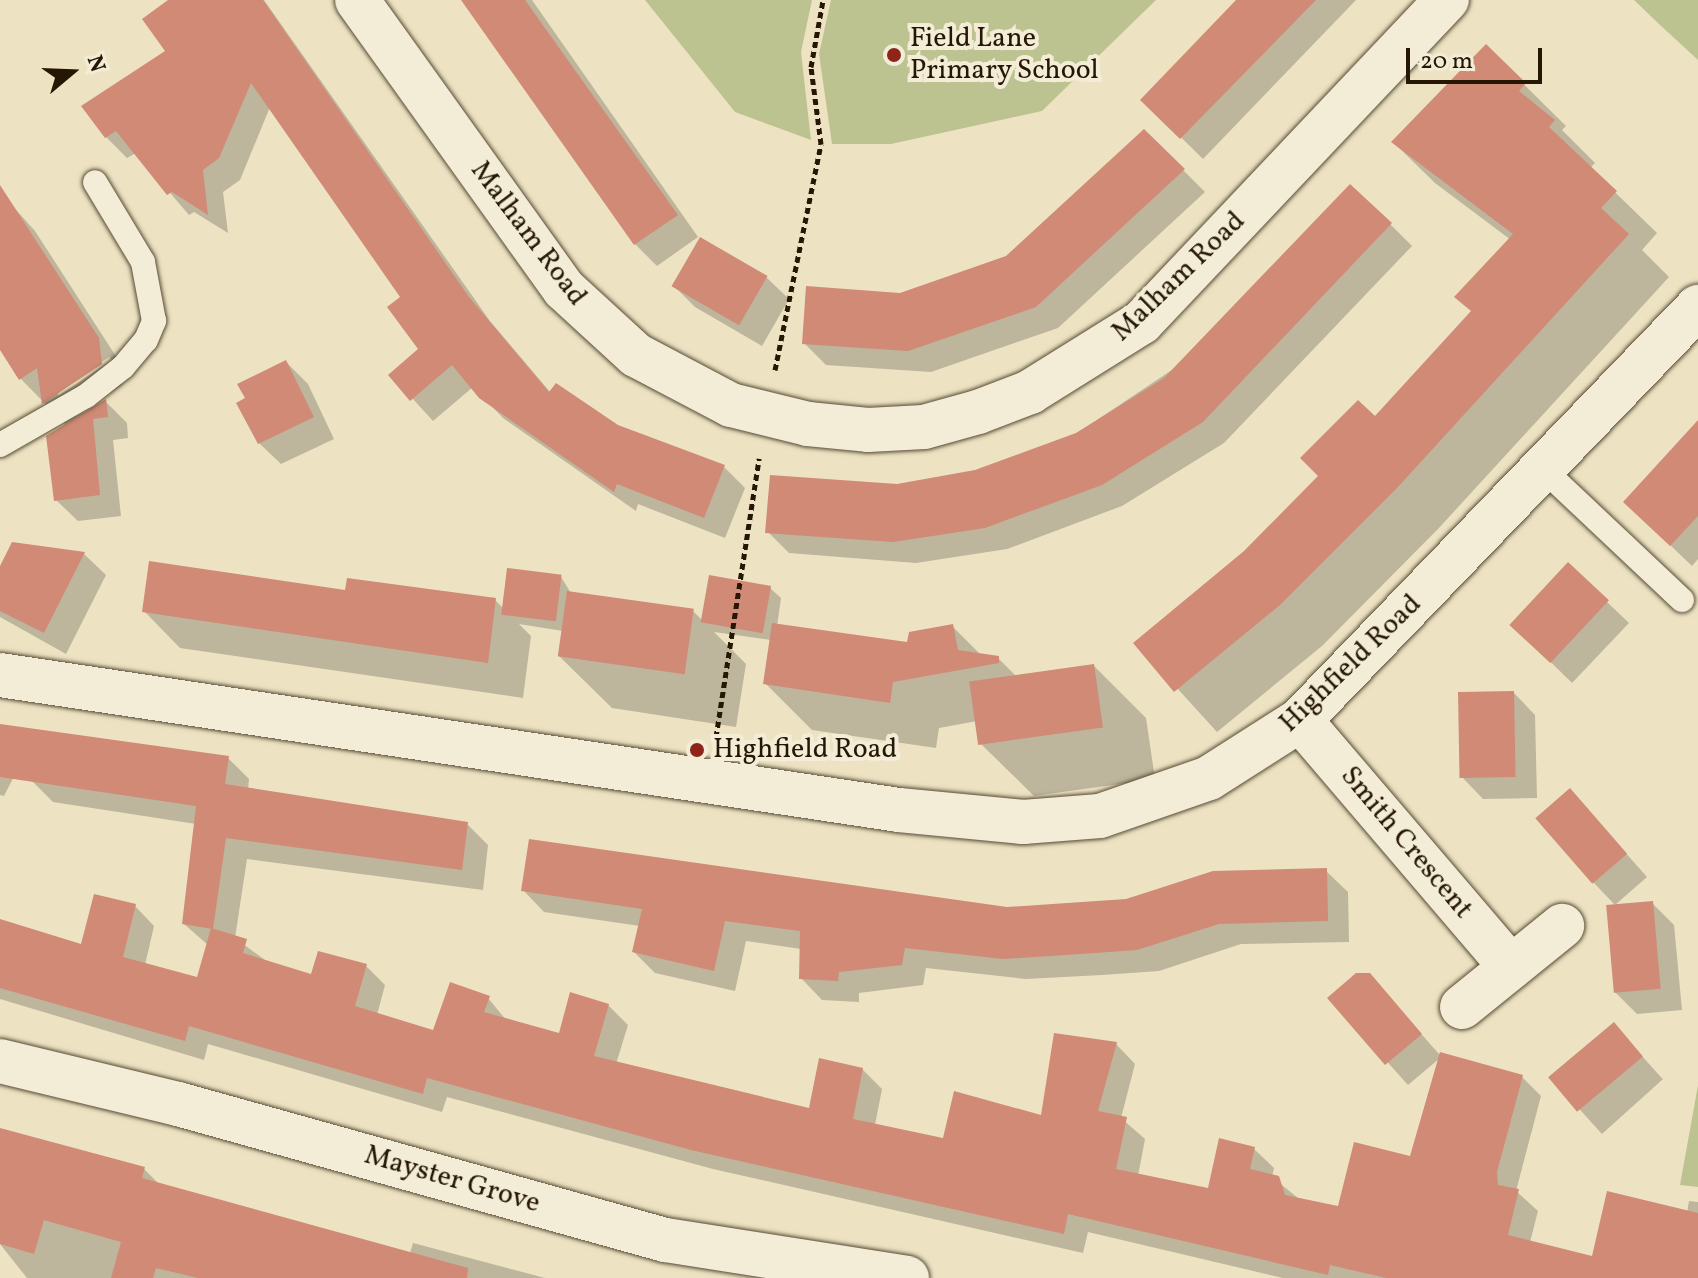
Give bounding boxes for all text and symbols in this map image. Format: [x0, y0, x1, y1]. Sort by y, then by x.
place label: Field Lane Primary School [910, 22, 1099, 88]
north arrow [32, 32, 112, 112]
scale bar [1410, 32, 1546, 82]
text: 20 m [1420, 45, 1473, 79]
marker: Field Lane Primary School [885, 46, 903, 64]
text: N [78, 51, 112, 77]
street label: Malham Road [463, 155, 593, 313]
street label: Malham Road [1105, 205, 1253, 349]
street label: Highfield Road [1273, 588, 1429, 740]
place label: Highfield Road [713, 733, 897, 767]
marker: Highfield Road [688, 741, 706, 759]
street label: Smith Crescent [1333, 760, 1479, 926]
street label: Mayster Grove [360, 1139, 544, 1221]

